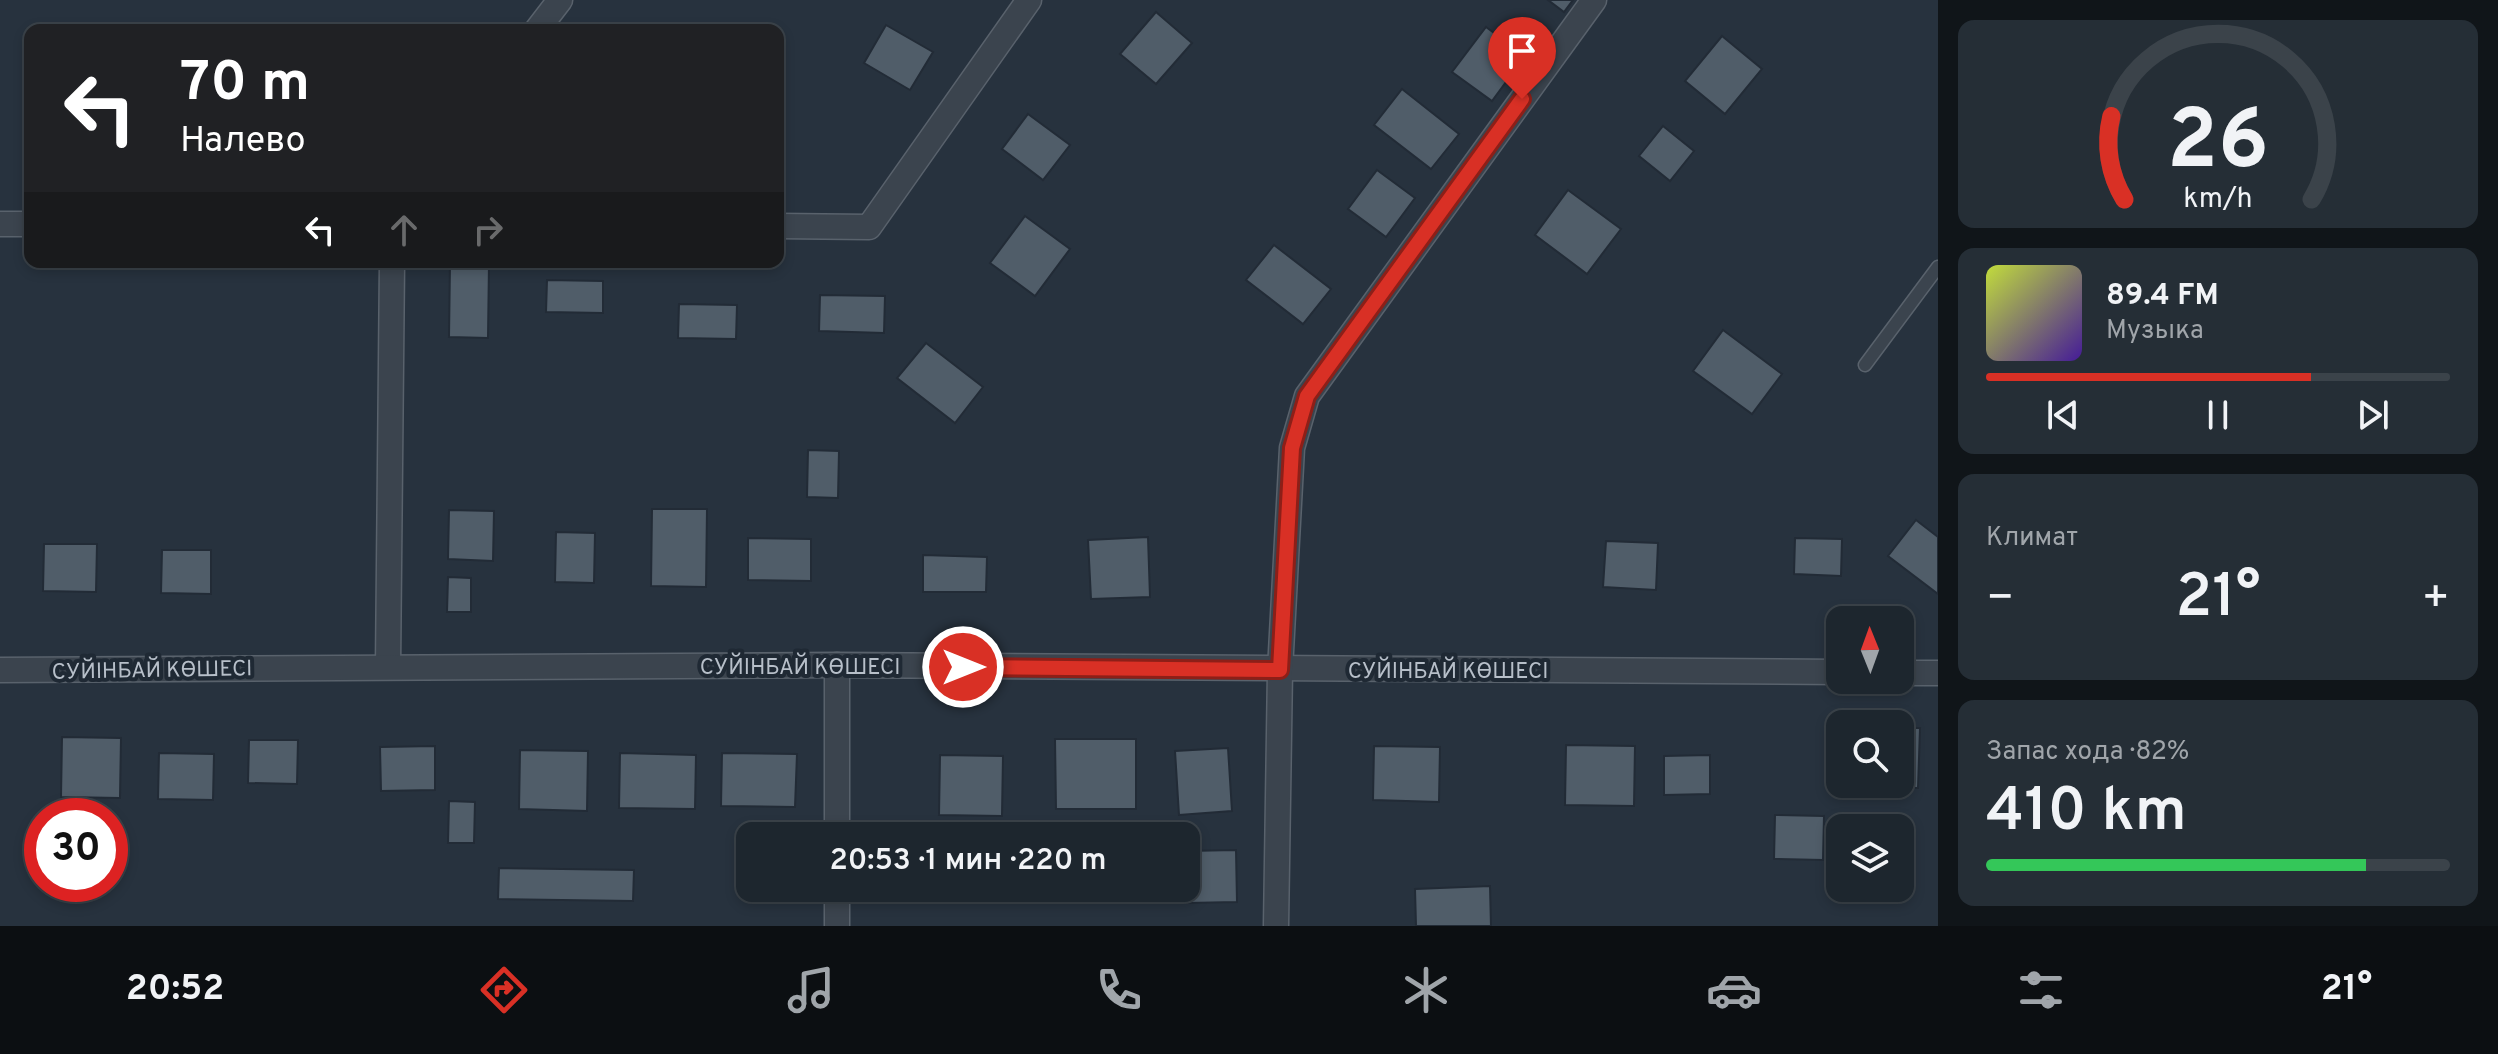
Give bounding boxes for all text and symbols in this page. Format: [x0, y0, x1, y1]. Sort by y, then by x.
pin [1488, 17, 1556, 99]
icon: arrive [1500, 29, 1544, 73]
text: 70 m [180, 50, 310, 120]
icon: left [48, 56, 152, 160]
text: 26 [2167, 93, 2269, 198]
text: Налево [180, 119, 306, 165]
text: km/h [2183, 182, 2253, 218]
icon: left [298, 208, 342, 252]
icon: ahead [382, 208, 426, 252]
icon: right [466, 208, 510, 252]
text: 89.4 FM [2106, 278, 2219, 315]
text: Музыка [2106, 315, 2204, 348]
icon: previous [2041, 393, 2085, 437]
icon: pause [2196, 393, 2240, 437]
icon: next [2351, 393, 2395, 437]
text: Климат [1986, 522, 2078, 555]
text: 21° [2176, 562, 2261, 638]
text: − [1986, 572, 2014, 628]
text: + [2422, 572, 2450, 628]
north arrow [1826, 606, 1914, 694]
map controls [1826, 606, 1914, 902]
position arrow [921, 625, 1005, 709]
street label: СУЙІНБАЙ КӨШЕСІ [700, 652, 900, 682]
street label: СУЙІНБАЙ КӨШЕСІ [51, 653, 253, 687]
street label: СУЙІНБАЙ КӨШЕСІ [1348, 656, 1548, 686]
button: search [1826, 710, 1914, 798]
text: Запас хода · 82% [1986, 736, 2189, 769]
text: 410 km [1986, 776, 2187, 852]
speed limit sign: 30 [24, 798, 128, 902]
button: layers [1826, 814, 1914, 902]
text: 20:53 · 1 мин · 220 m [829, 843, 1107, 880]
icon: directions [476, 962, 532, 1018]
icon: music [783, 962, 839, 1018]
icon: phone [1091, 962, 1147, 1018]
icon: climate [1398, 962, 1454, 1018]
icon: car [1706, 962, 1762, 1018]
icon: filters [2013, 962, 2069, 1018]
text: 20:52 [126, 967, 224, 1013]
text: 21° [2321, 967, 2372, 1013]

